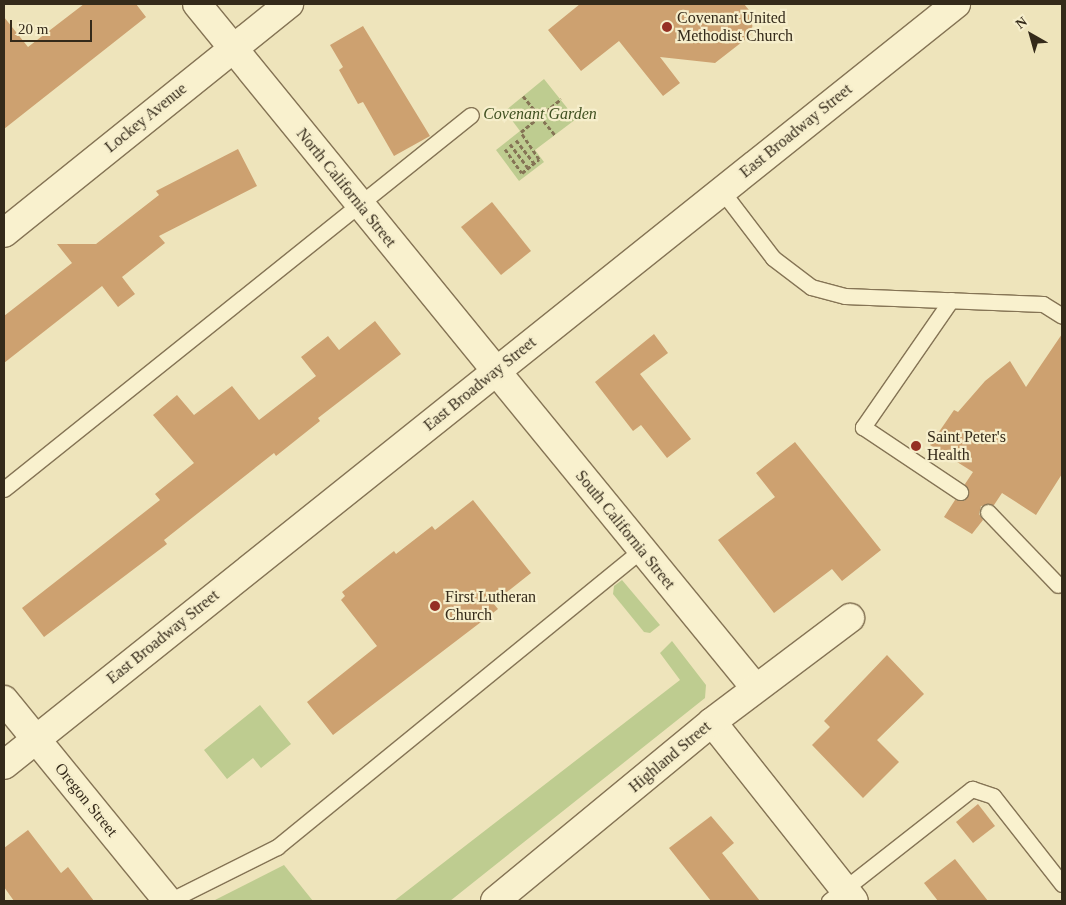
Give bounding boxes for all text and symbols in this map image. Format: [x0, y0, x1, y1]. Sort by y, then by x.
place label: Covenant United Methodist Church [677, 8, 793, 46]
scale bar [12, 10, 95, 42]
north arrow [1006, 10, 1056, 60]
text: N [1013, 14, 1030, 32]
text: 20 m [18, 21, 48, 37]
marker: Covenant United Methodist Church [661, 21, 673, 33]
street label: Lockey Avenue [101, 79, 191, 157]
street label: East Broadway Street [736, 80, 856, 182]
park label: Covenant Garden [483, 104, 597, 124]
street label: North California Street [292, 125, 400, 251]
street label: East Broadway Street [420, 333, 540, 435]
place label: Saint Peter's Health [927, 427, 1006, 465]
marker: Saint Peter's Health [909, 439, 923, 453]
street label: South California Street [571, 467, 679, 593]
street label: East Broadway Street [103, 586, 223, 688]
place label: First Lutheran Church [445, 587, 536, 625]
marker: First Lutheran Church [429, 600, 441, 612]
street label: Highland Street [625, 717, 715, 797]
street label: Oregon Street [50, 759, 122, 841]

